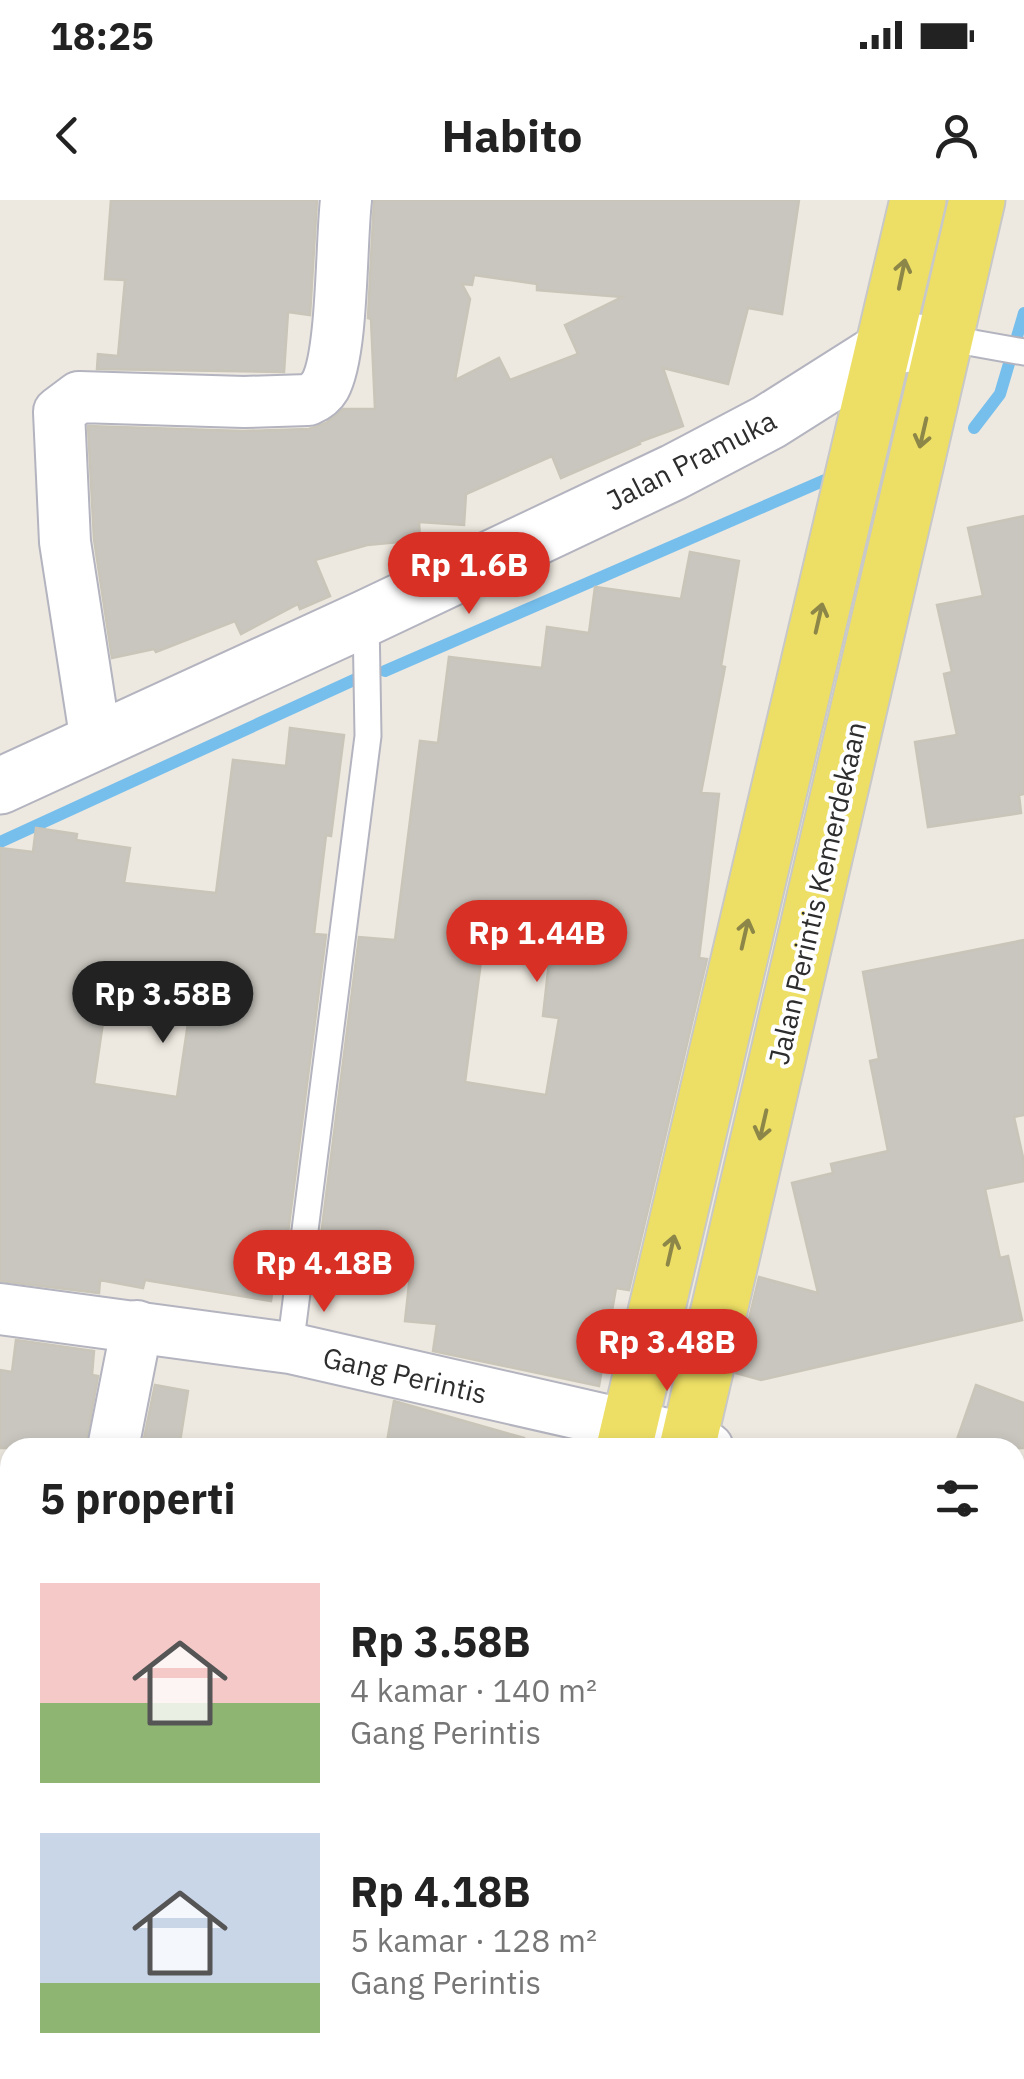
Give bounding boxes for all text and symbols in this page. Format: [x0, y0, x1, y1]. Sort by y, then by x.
text: 18:25 [50, 11, 154, 60]
text: Habito [442, 106, 582, 164]
icon: back [40, 108, 95, 163]
icon: person [929, 108, 984, 163]
one-way arrow [894, 259, 912, 291]
street label: Jalan Pramuka [600, 401, 782, 519]
one-way arrow [913, 416, 931, 448]
pin: Rp 1.6B [377, 532, 561, 617]
text: Rp 1.6B [410, 543, 528, 585]
one-way arrow [811, 603, 829, 635]
street label: Jalan Perintis Kemerdekaan [760, 718, 874, 1068]
pin: Rp 1.44B [434, 900, 640, 985]
text: Rp 1.44B [468, 911, 606, 953]
one-way arrow [737, 919, 755, 951]
pin: Rp 3.58B [60, 961, 266, 1046]
text: Rp 3.58B [94, 972, 232, 1014]
one-way arrow [753, 1108, 771, 1140]
pin: Rp 4.18B [221, 1230, 427, 1315]
one-way arrow [663, 1235, 681, 1267]
text: Rp 4.18B [255, 1241, 393, 1283]
pin: Rp 3.48B [564, 1309, 770, 1394]
text: Rp 3.48B [598, 1320, 736, 1362]
street label: Gang Perintis [319, 1338, 491, 1412]
text: 5 properti [40, 1471, 235, 1526]
icon: filters [930, 1471, 985, 1526]
text: Rp 3.58B [350, 1614, 530, 1669]
icon: home [120, 1623, 240, 1743]
text: 4 kamar · 140 m² [350, 1669, 597, 1711]
text: Gang Perintis [350, 1711, 541, 1753]
text: Rp 4.18B [350, 1864, 530, 1919]
icon: home [120, 1873, 240, 1993]
text: 5 kamar · 128 m² [350, 1919, 597, 1961]
text: Gang Perintis [350, 1961, 541, 2003]

